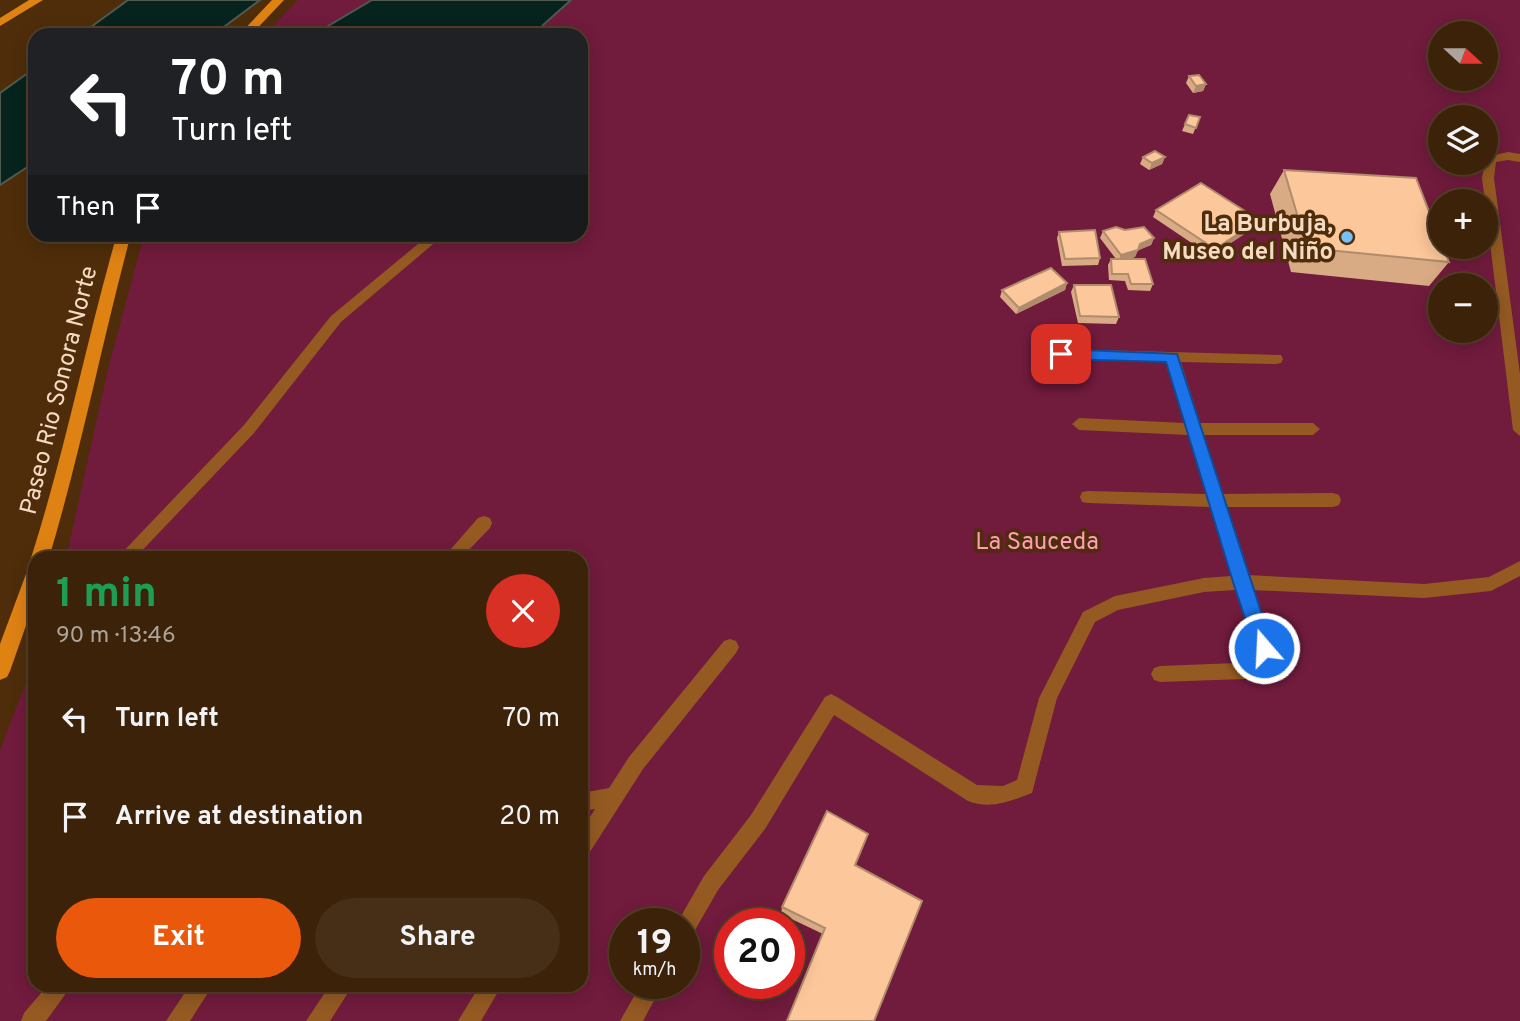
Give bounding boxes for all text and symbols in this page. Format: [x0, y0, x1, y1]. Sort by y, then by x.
north arrow [1428, 21, 1498, 91]
map controls [1428, 21, 1498, 343]
text: 70 m [171, 51, 285, 113]
icon: left [56, 56, 147, 147]
button: layers [1428, 105, 1498, 175]
text: Turn left [171, 112, 292, 152]
icon: arrive [129, 189, 167, 227]
button: + [1428, 189, 1498, 259]
text: Then [56, 192, 115, 225]
place label: La Burbuja, Museo del Niño [1162, 210, 1333, 268]
marker: La Burbuja, Museo del Niño [1339, 229, 1355, 245]
street label: Paseo Rio Sonora Norte [15, 263, 105, 518]
button: − [1428, 273, 1498, 343]
pin [1031, 324, 1091, 384]
icon: arrive [1042, 335, 1080, 373]
park label: La Sauceda [975, 528, 1099, 558]
text: 1 min [56, 569, 157, 622]
button: close [486, 574, 560, 648]
position arrow [1227, 611, 1301, 685]
text: 90 m · 13:46 [56, 622, 176, 651]
icon: left [56, 700, 94, 738]
text: Turn left [115, 703, 219, 736]
text: 70 m [502, 703, 560, 736]
icon: arrive [56, 798, 94, 836]
text: Arrive at destination [115, 801, 363, 834]
text: 20 m [499, 801, 560, 834]
button: Exit [56, 898, 301, 978]
button: Share [315, 898, 560, 978]
speed limit sign: 20 [714, 908, 805, 999]
text: 19 [637, 922, 672, 966]
text: km/h [633, 959, 676, 982]

